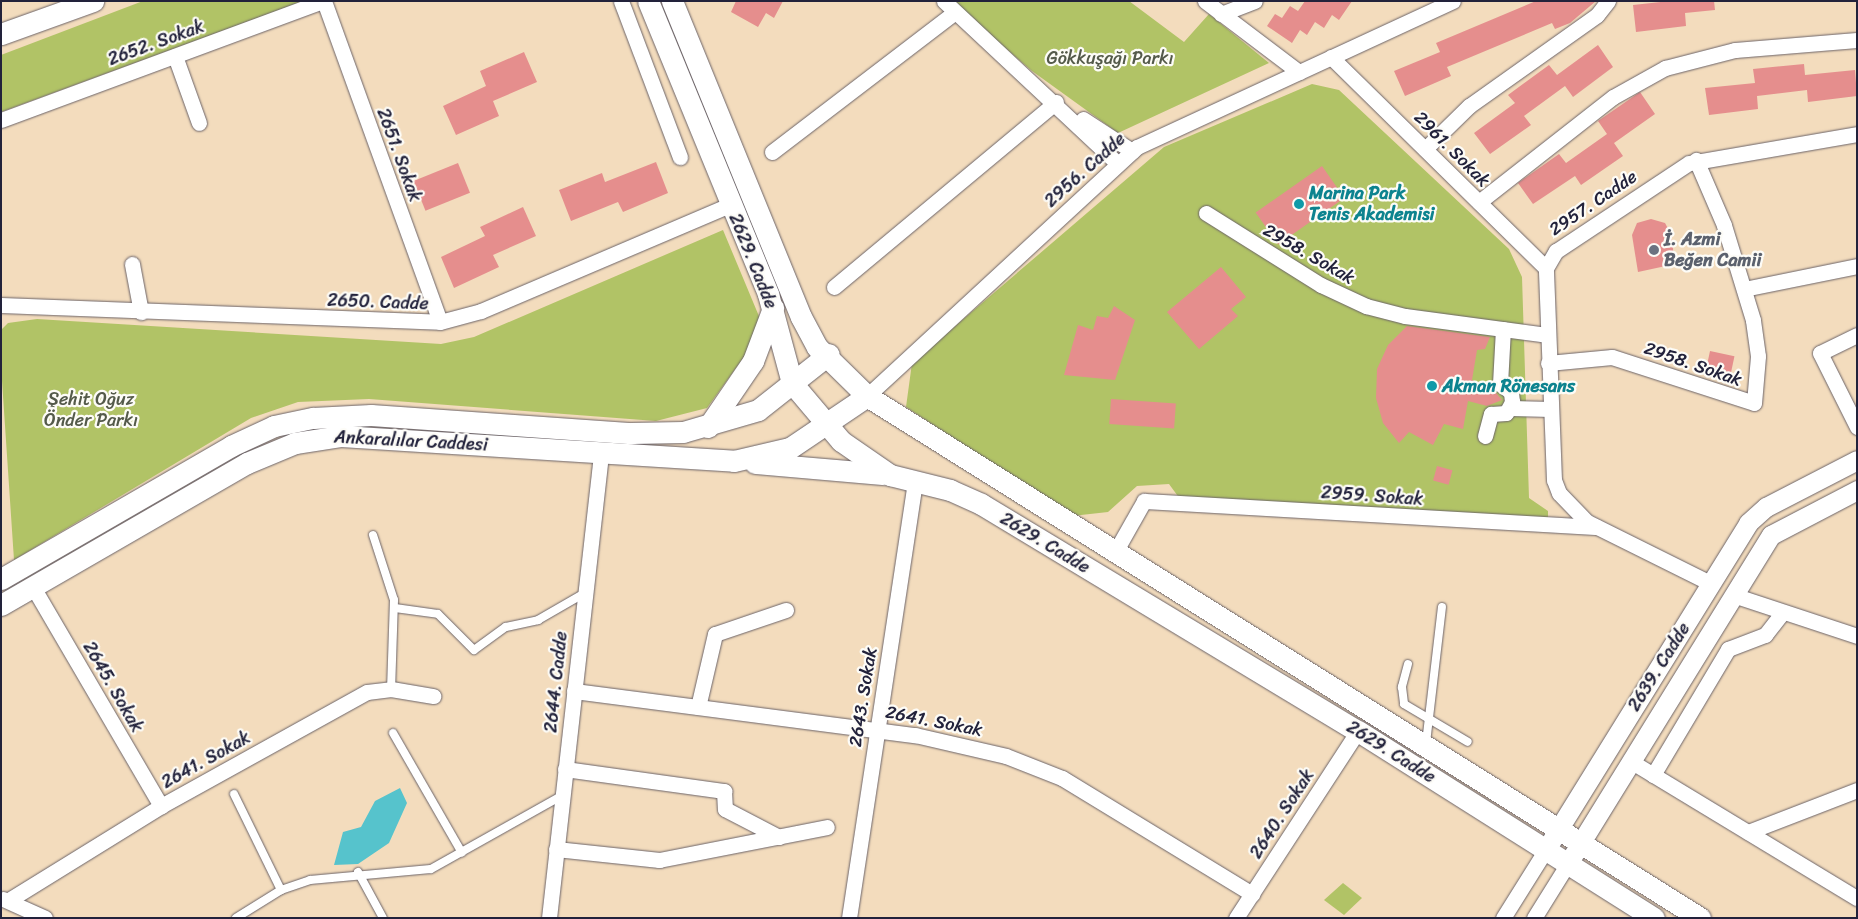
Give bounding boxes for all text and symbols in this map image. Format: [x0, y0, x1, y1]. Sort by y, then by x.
street label: 2652. Sokak [105, 16, 207, 70]
park label: Gökkuşağı Parkı [1046, 47, 1174, 69]
street label: 2651. Sokak [372, 105, 426, 205]
street label: 2961. Sokak [1410, 107, 1494, 191]
street label: 2956. Cadde [1040, 128, 1130, 212]
street label: 2957. Cadde [1545, 166, 1641, 240]
place label: Marina Park Tenis Akademisi [1309, 183, 1435, 225]
marker: Marina Park Tenis Akademisi [1293, 198, 1305, 210]
street label: 2629. Cadde [724, 210, 782, 312]
street label: 2958. Sokak [1259, 219, 1359, 289]
place label: İ. Azmi Beğen Camii [1664, 229, 1761, 272]
marker: İ. Azmi Beğen Camii [1648, 244, 1660, 256]
street label: 2650. Cadde [327, 289, 429, 315]
street label: 2958. Sokak [1641, 337, 1745, 391]
place label: Akman Rönesans [1442, 375, 1575, 397]
marker: Akman Rönesans [1426, 380, 1438, 392]
park label: Şehit Oğuz Önder Parkı [44, 389, 138, 432]
street label: Ankaralılar Caddesi [334, 426, 488, 456]
street label: 2959. Sokak [1320, 482, 1424, 510]
street label: 2629. Cadde [996, 508, 1094, 578]
street label: 2639. Cadde [1623, 619, 1695, 715]
street label: 2644. Cadde [540, 630, 572, 734]
street label: 2645. Sokak [78, 638, 148, 736]
street label: 2643. Sokak [844, 646, 882, 748]
street label: 2641. Sokak [884, 701, 984, 741]
street label: 2629. Cadde [1343, 716, 1439, 788]
street label: 2641. Sokak [158, 727, 254, 793]
street label: 2640. Sokak [1245, 765, 1319, 863]

